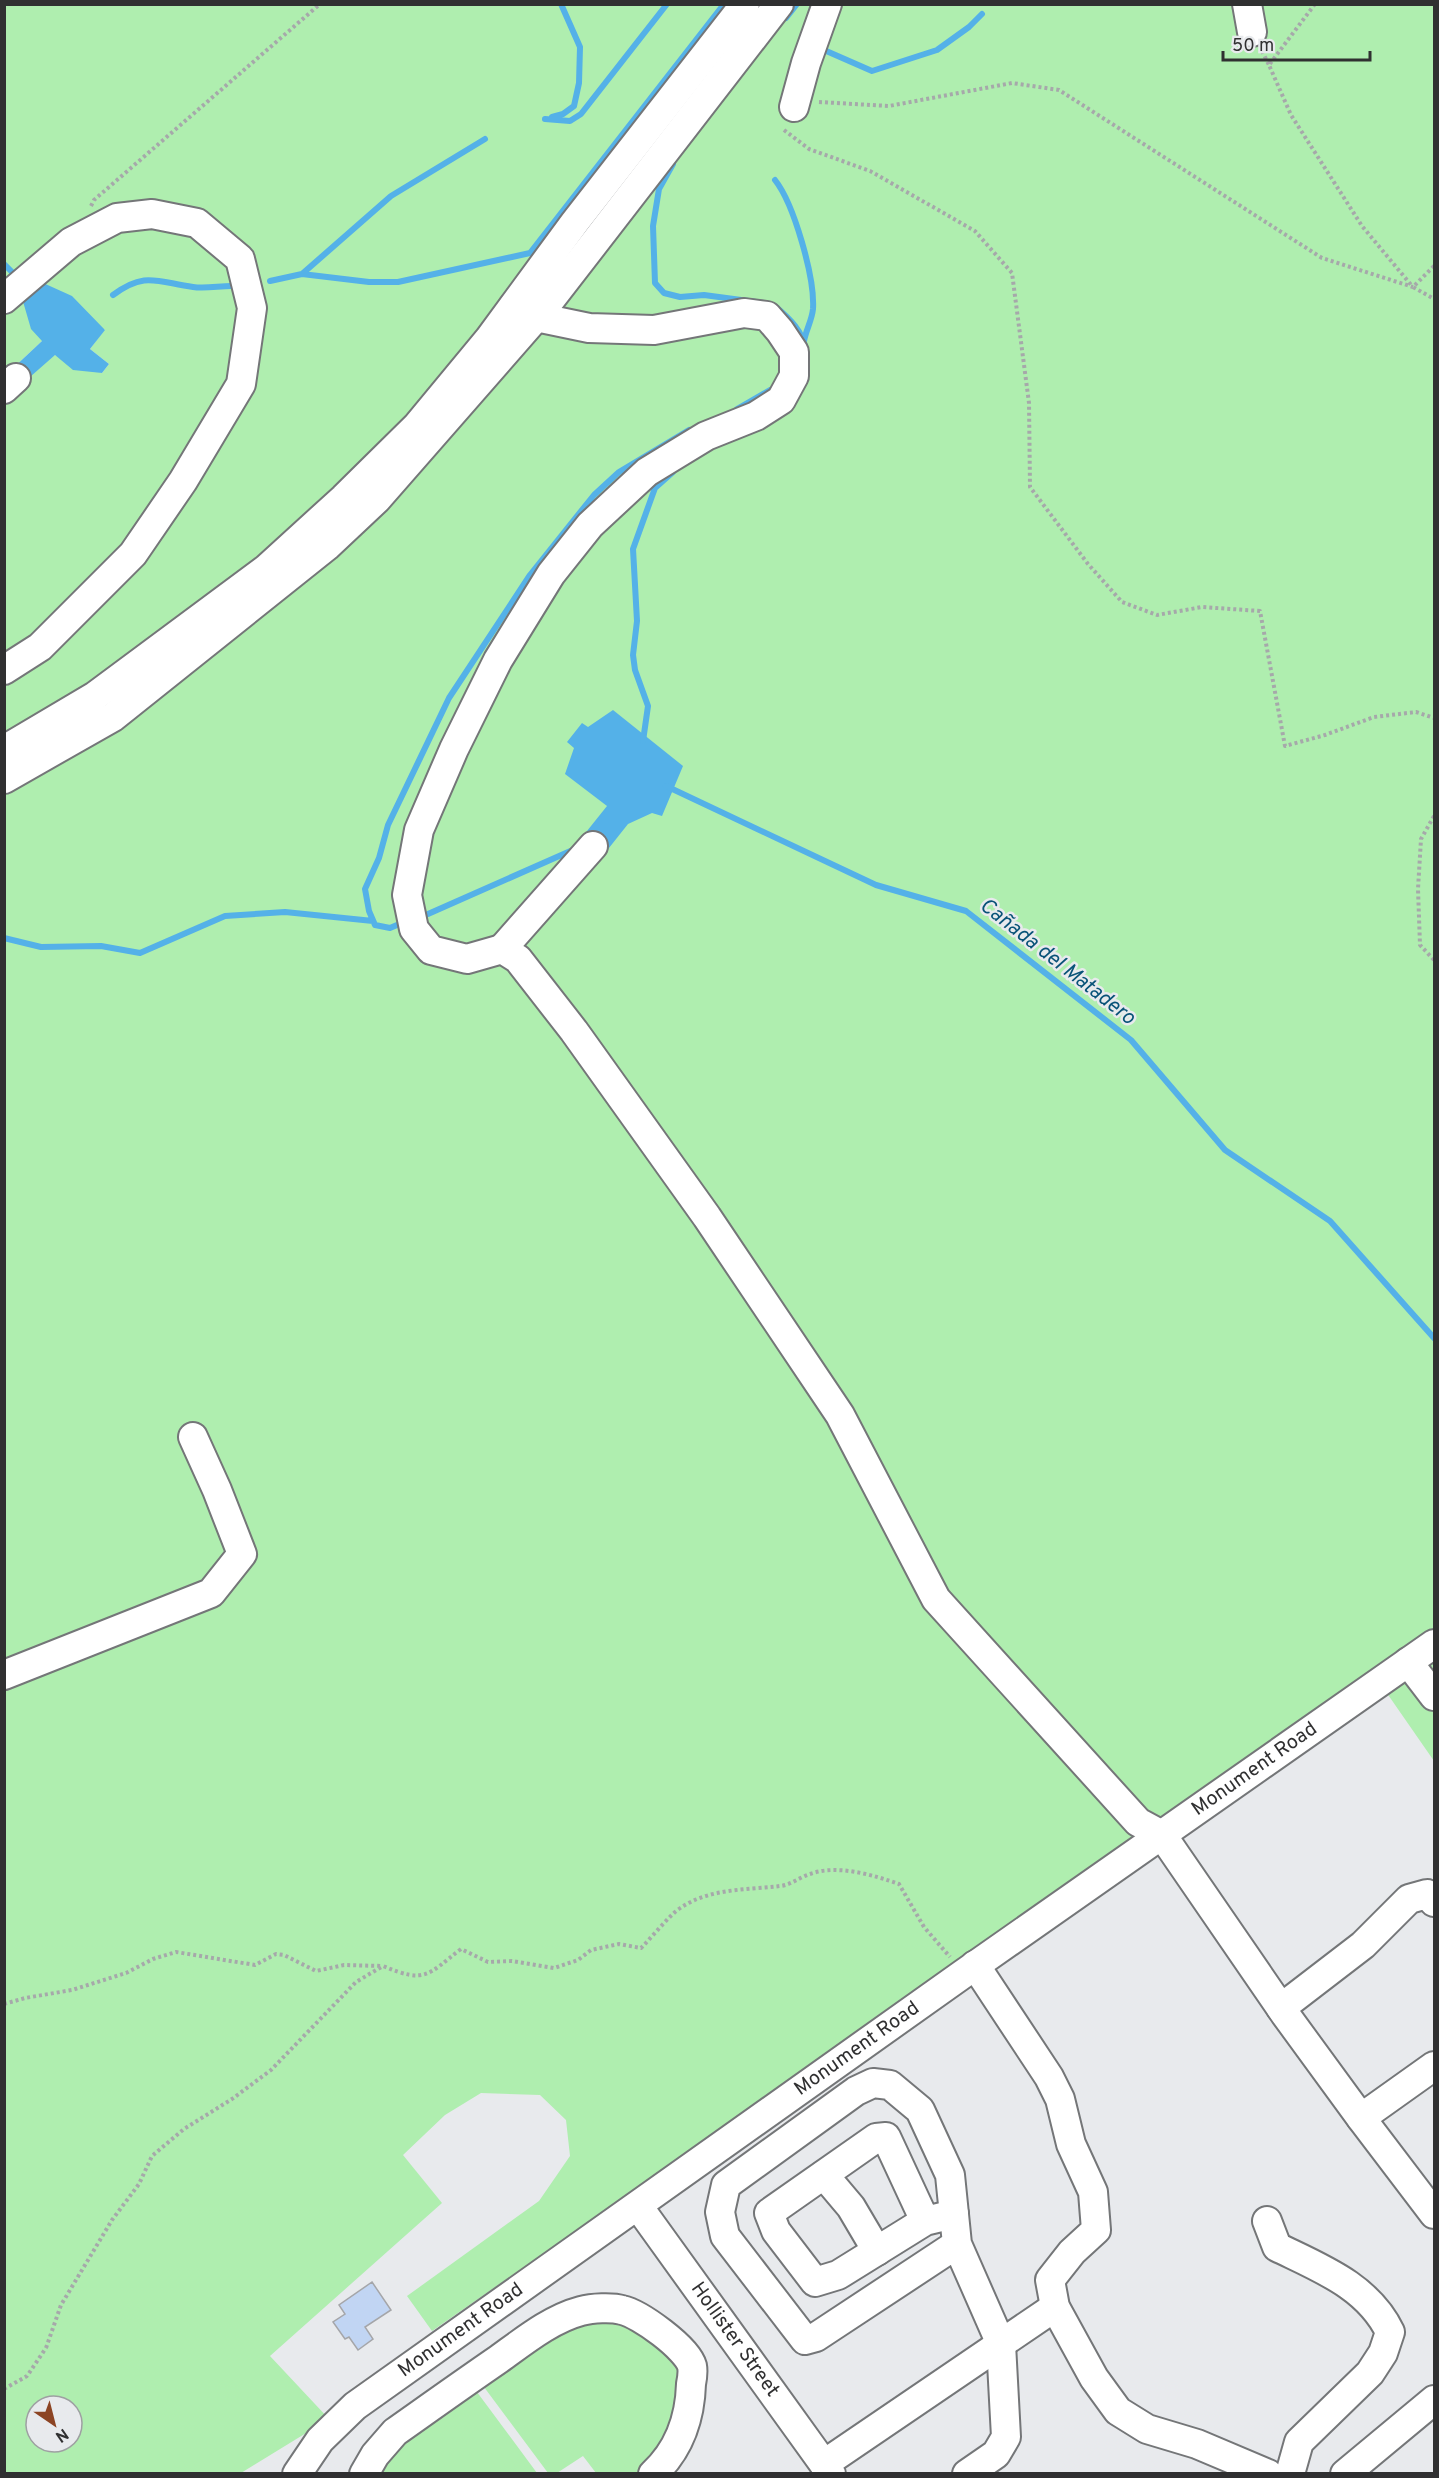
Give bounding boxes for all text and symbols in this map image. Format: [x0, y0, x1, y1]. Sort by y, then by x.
scale bar [1223, 24, 1370, 62]
text: 50 m [1232, 35, 1274, 58]
water label: Cañada del Matadero [974, 893, 1141, 1032]
street label: Monument Road [1187, 1717, 1323, 1823]
street label: Monument Road [790, 1996, 925, 2102]
street label: Monument Road [393, 2277, 529, 2384]
street label: Hollister Street [684, 2277, 785, 2403]
north arrow [24, 2394, 84, 2454]
text: N [51, 2423, 72, 2446]

